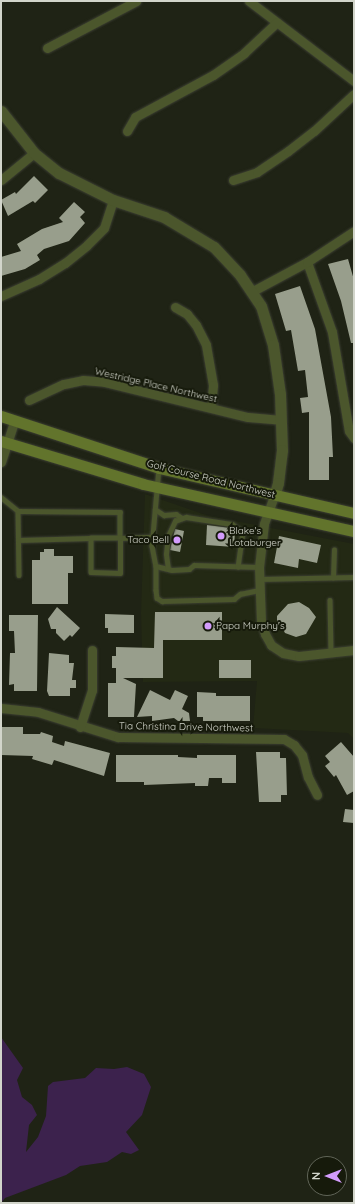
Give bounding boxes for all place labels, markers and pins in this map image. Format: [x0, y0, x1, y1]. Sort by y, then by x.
place label: Blake's Lotaburger [229, 524, 281, 548]
marker: Blake's Lotaburger [216, 531, 226, 541]
place label: Taco Bell [127, 534, 169, 546]
marker: Taco Bell [172, 535, 182, 545]
place label: Papa Murphy's [216, 620, 285, 632]
marker: Papa Murphy's [203, 621, 213, 631]

